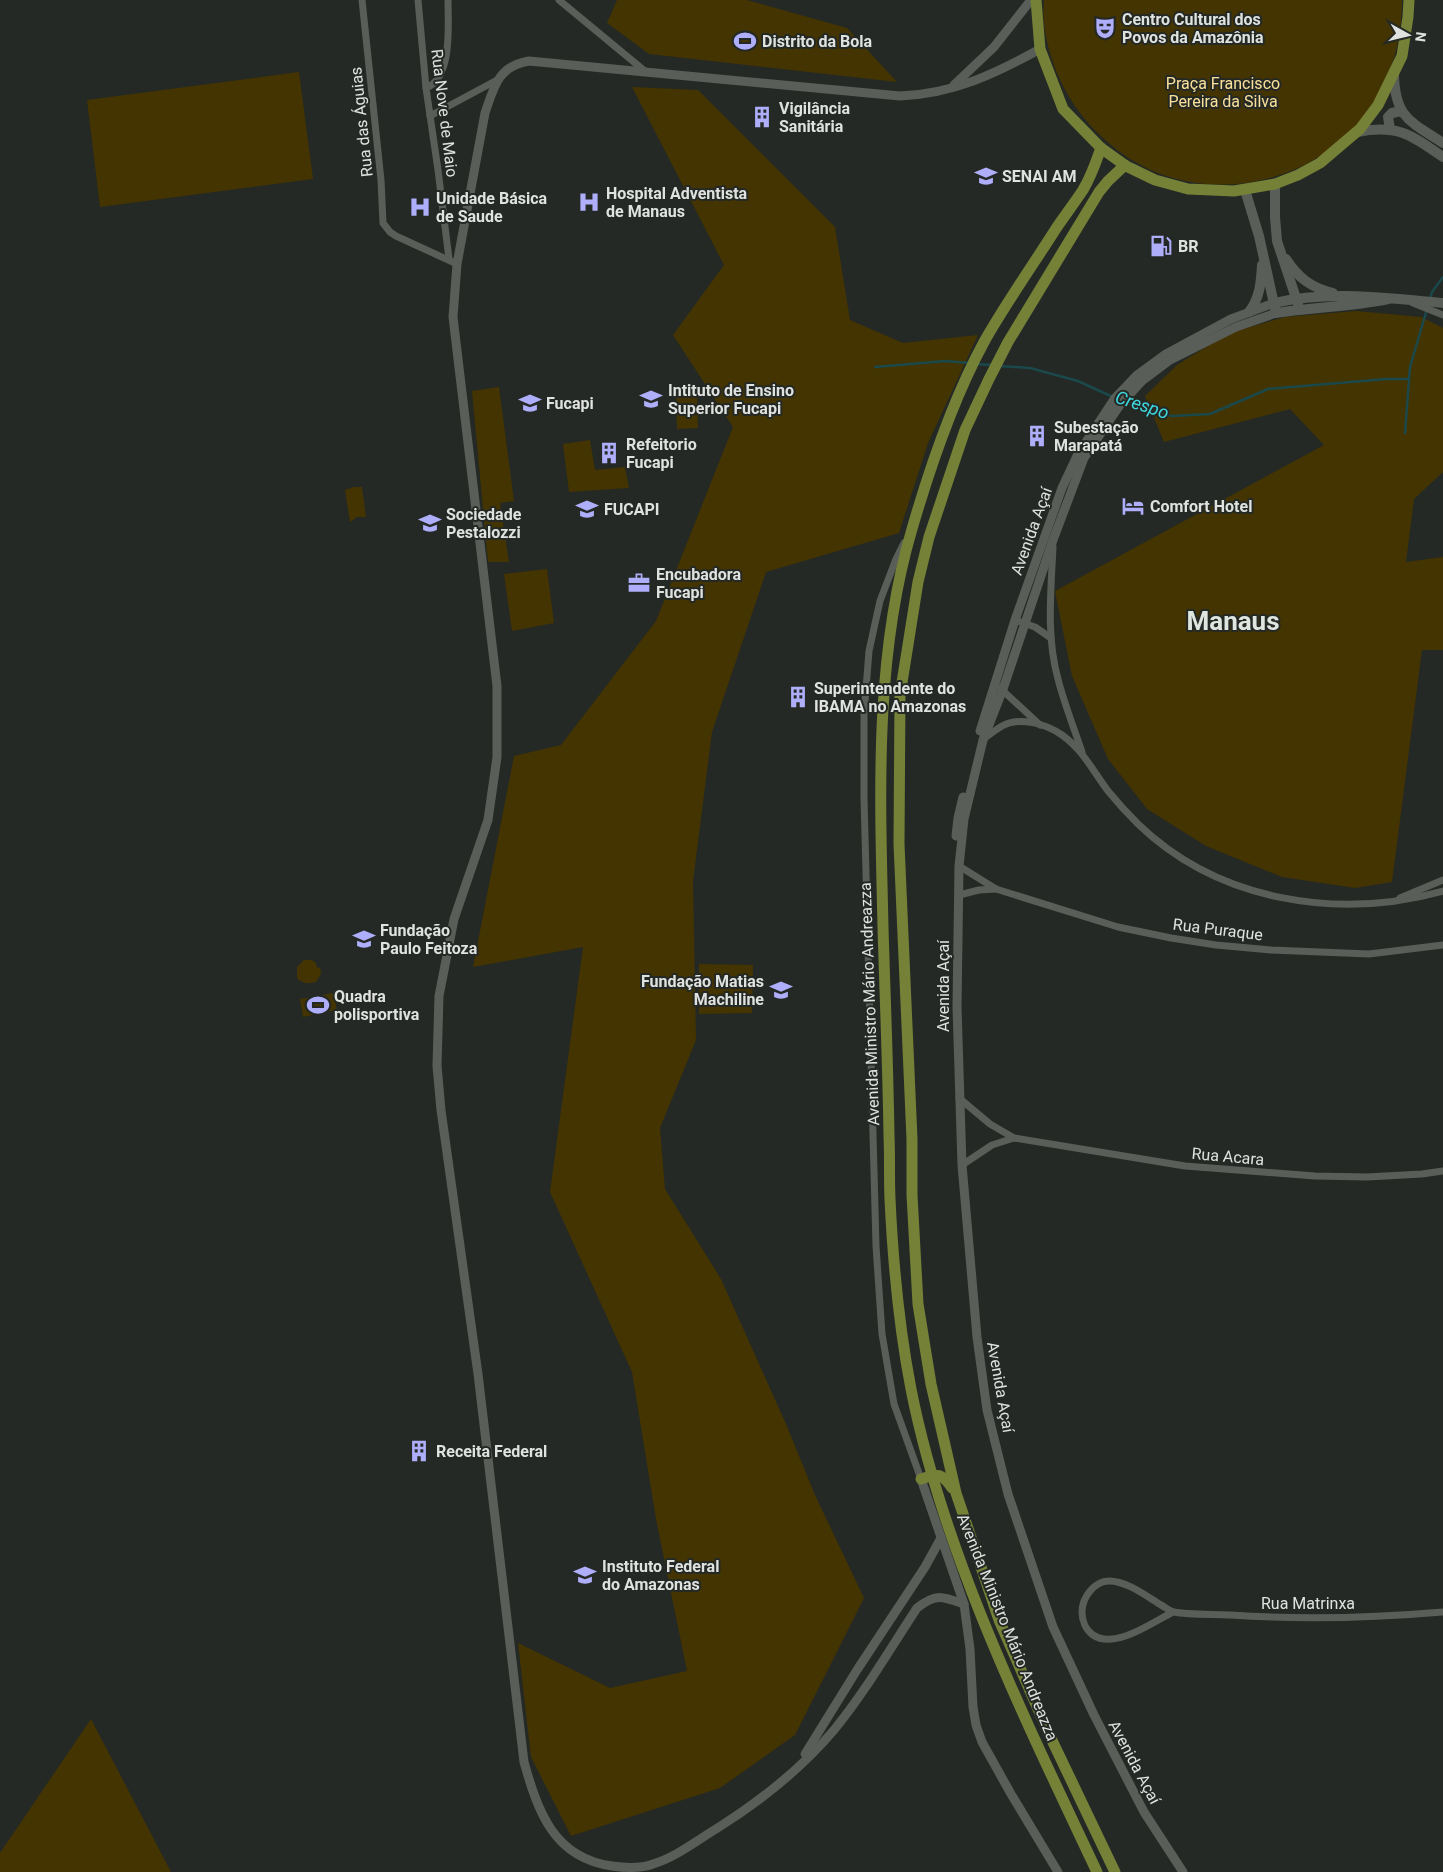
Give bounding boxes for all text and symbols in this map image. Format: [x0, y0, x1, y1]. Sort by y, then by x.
place label: Centro Cultural dos Povos da Amazônia [1122, 10, 1264, 47]
north arrow [1383, 10, 1433, 60]
theatre icon: Centro Cultural dos Povos da Amazônia [1092, 15, 1118, 41]
sports icon: Distrito da Bola [732, 28, 758, 54]
text: N [1412, 31, 1429, 43]
place label: Distrito da Bola [762, 32, 873, 51]
street label: Rua Nove de Maio [427, 48, 462, 178]
street label: Rua das Águias [346, 66, 377, 178]
park label: Praça Francisco Pereira da Silva [1166, 74, 1280, 111]
place label: Vigilância Sanitária [779, 99, 850, 136]
building icon: Vigilância Sanitária [749, 104, 775, 130]
school or university icon: SENAI AM [973, 163, 999, 189]
place label: SENAI AM [1002, 167, 1076, 186]
place label: Hospital Adventista de Manaus [606, 184, 748, 221]
place label: Unidade Básica de Saude [436, 189, 548, 226]
hospital icon: Hospital Adventista de Manaus [576, 189, 602, 215]
hospital icon: Unidade Básica de Saude [407, 194, 433, 220]
fuel station icon: BR [1148, 233, 1174, 259]
place label: BR [1178, 237, 1198, 256]
place label: Intituto de Ensino Superior Fucapi [668, 381, 794, 418]
school or university icon: Intituto de Ensino Superior Fucapi [638, 386, 664, 412]
water label: Crespo [1113, 386, 1172, 423]
school or university icon: Fucapi [517, 390, 543, 416]
place label: Fucapi [546, 394, 594, 413]
place label: Subestação Marapatá [1054, 418, 1139, 455]
building icon: Subestação Marapatá [1024, 423, 1050, 449]
place label: Refeitorio Fucapi [626, 435, 697, 472]
building icon: Refeitorio Fucapi [596, 440, 622, 466]
street label: Avenida Açaí [1007, 484, 1056, 578]
hotel icon: Comfort Hotel [1120, 493, 1146, 519]
school or university icon: FUCAPI [574, 496, 600, 522]
place label: Comfort Hotel [1150, 497, 1252, 516]
place label: FUCAPI [604, 500, 660, 519]
place label: Sociedade Pestalozzi [446, 505, 522, 542]
school or university icon: Sociedade Pestalozzi [417, 510, 443, 536]
place label: Encubadora Fucapi [656, 565, 741, 602]
office icon: Encubadora Fucapi [626, 570, 652, 596]
district label: Manaus [1186, 606, 1280, 636]
place label: Superintendente do IBAMA no Amazonas [814, 679, 966, 716]
building icon: Superintendente do IBAMA no Amazonas [785, 684, 811, 710]
street label: Avenida Ministro Mário Andreazza [856, 882, 883, 1126]
street label: Rua Puraque [1172, 915, 1264, 944]
place label: Fundação Paulo Feitoza [380, 921, 478, 958]
school or university icon: Fundação Paulo Feitoza [351, 926, 377, 952]
street label: Avenida Açaí [934, 939, 953, 1032]
place label: Fundação Matias Machiline [641, 972, 764, 1009]
school or university icon: Fundação Matias Machiline [768, 977, 794, 1003]
place label: Quadra polisportiva [334, 987, 420, 1024]
sports icon: Quadra polisportiva [305, 992, 331, 1018]
street label: Rua Acara [1191, 1144, 1265, 1169]
street label: Avenida Açaí [983, 1340, 1018, 1435]
building icon: Receita Federal [406, 1438, 432, 1464]
place label: Receita Federal [436, 1442, 547, 1461]
street label: Avenida Ministro Mário Andreazza [953, 1511, 1062, 1744]
place label: Instituto Federal do Amazonas [602, 1557, 719, 1594]
school or university icon: Instituto Federal do Amazonas [572, 1562, 598, 1588]
street label: Rua Matrinxa [1261, 1594, 1355, 1613]
street label: Avenida Açaí [1105, 1717, 1165, 1808]

